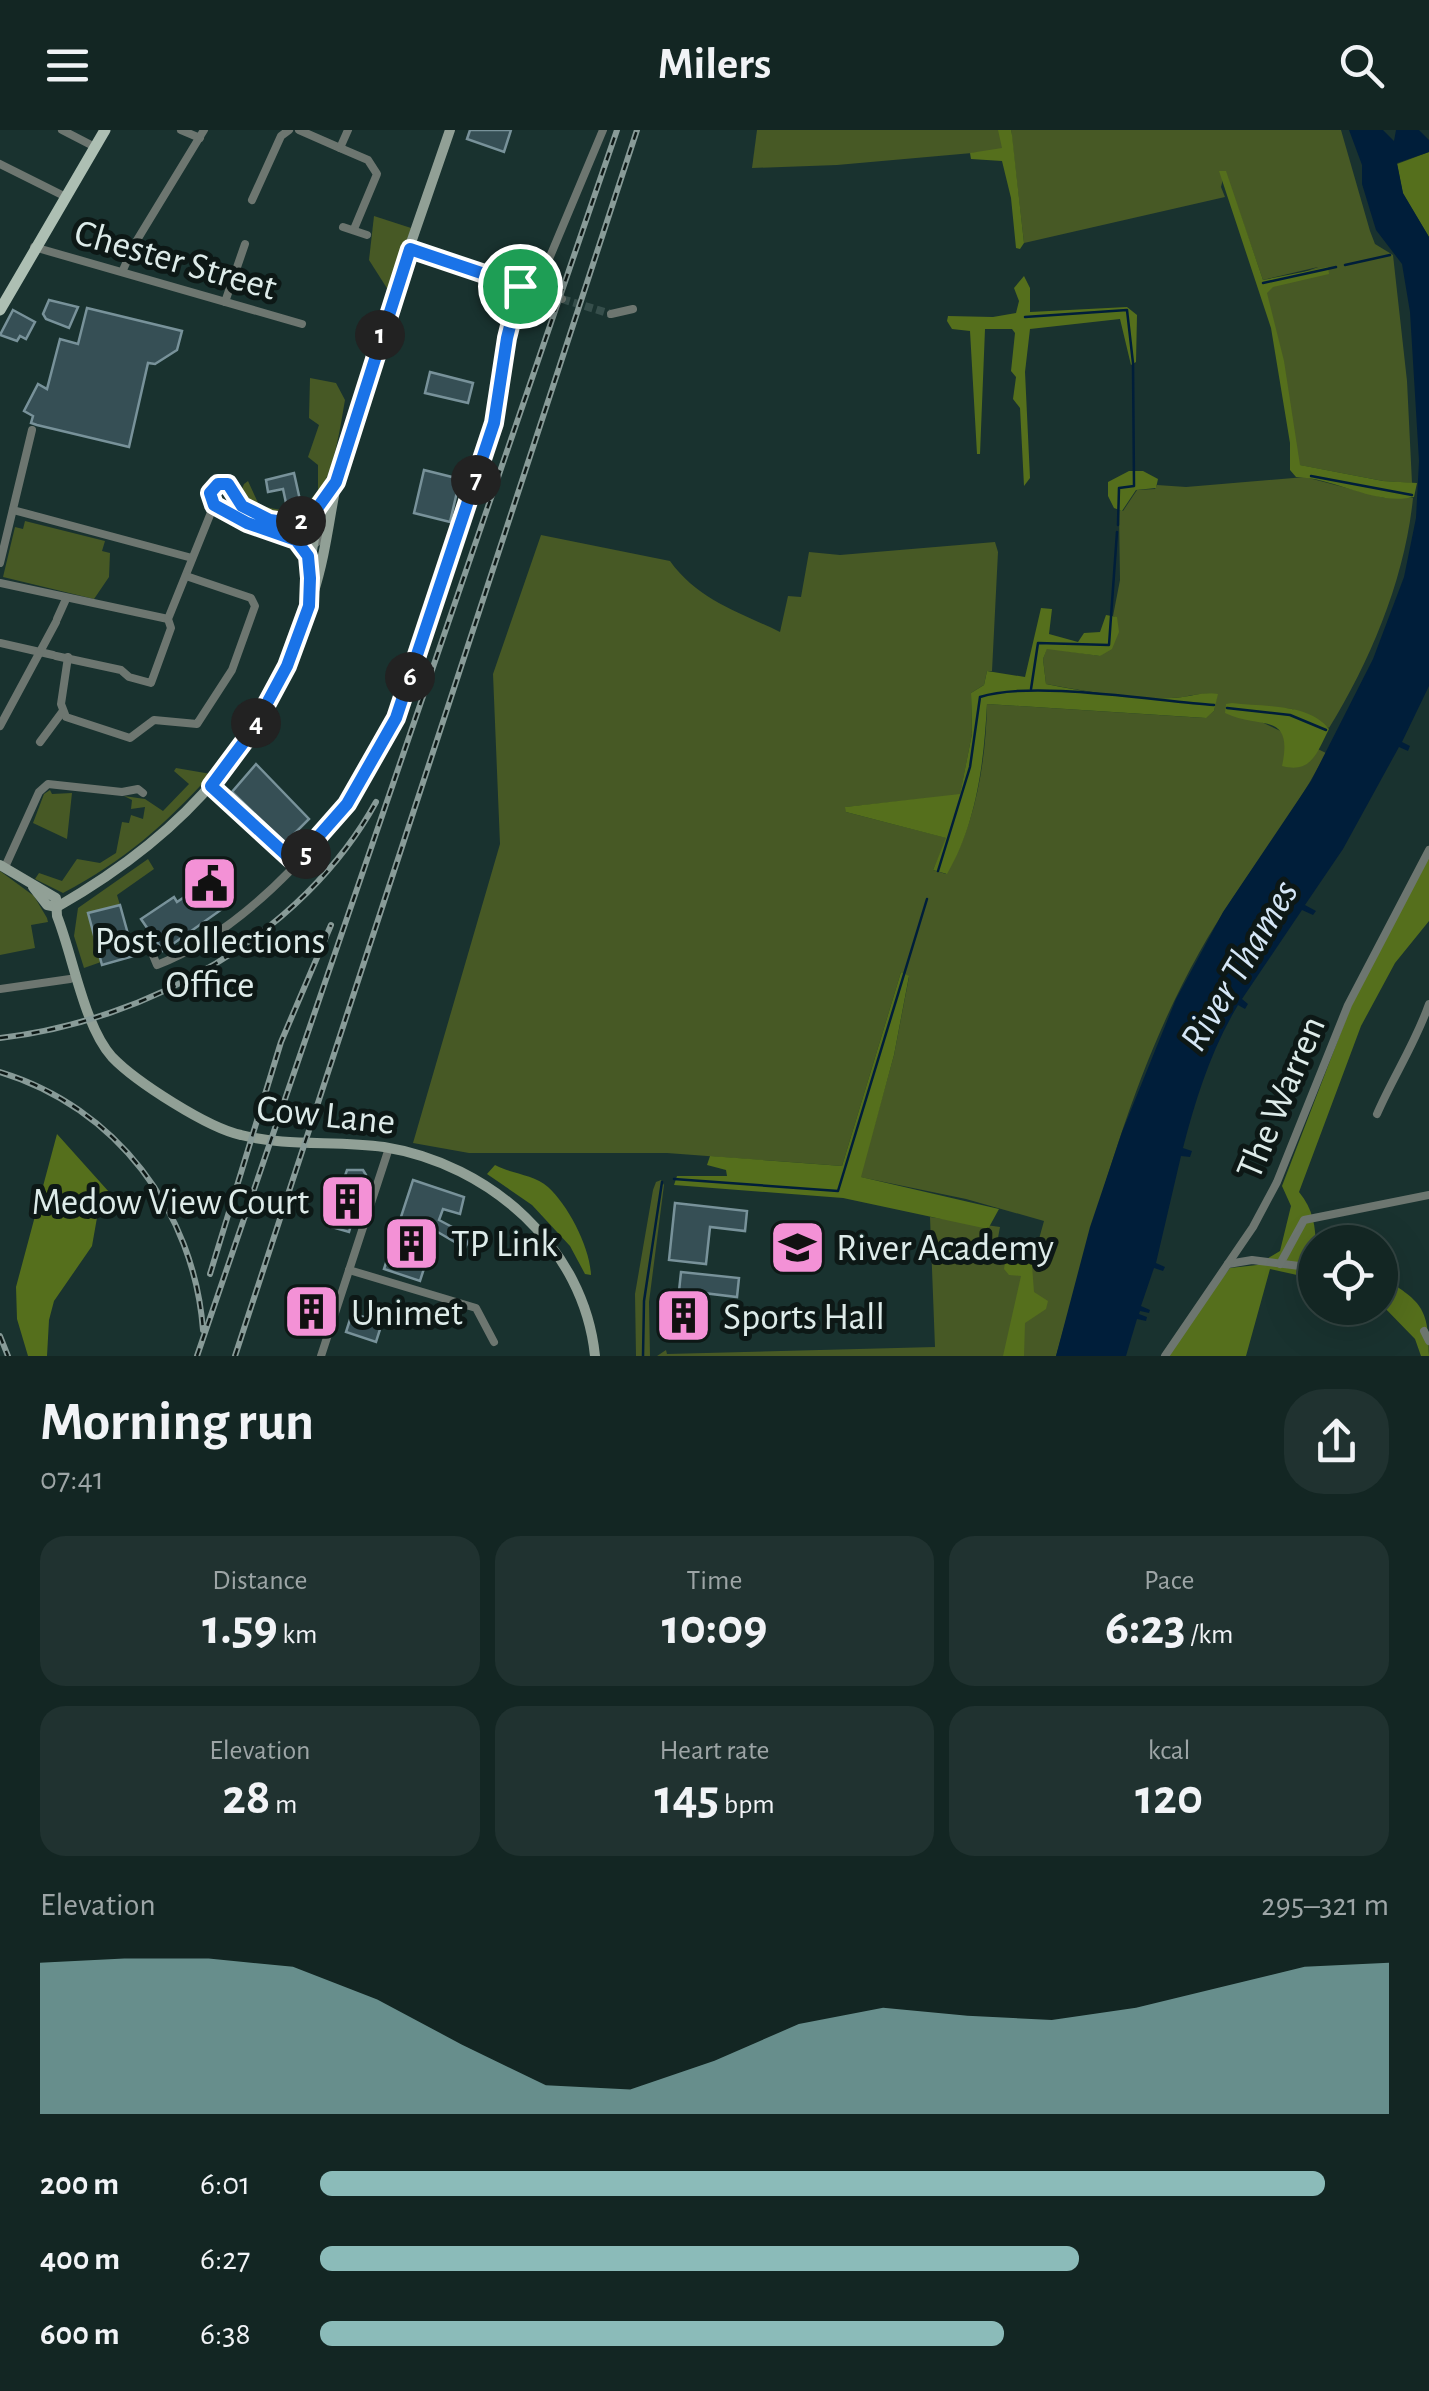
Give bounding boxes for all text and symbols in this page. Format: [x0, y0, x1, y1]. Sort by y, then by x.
icon: menu [40, 38, 95, 93]
icon: search [1334, 38, 1389, 93]
text: Milers [658, 42, 771, 87]
street label: Chester Street [70, 214, 281, 308]
pin [478, 244, 563, 329]
icon: arrive [493, 259, 548, 314]
pin: 1 [355, 310, 405, 360]
text: 1 [375, 321, 385, 349]
pin: 7 [451, 455, 501, 505]
text: 7 [470, 466, 482, 494]
pin: 2 [276, 496, 326, 546]
text: 2 [294, 507, 308, 535]
pin: 6 [385, 652, 435, 702]
text: 6 [403, 663, 417, 691]
pin: 4 [231, 698, 281, 748]
text: 4 [249, 709, 263, 737]
pin: 5 [281, 829, 331, 879]
text: 5 [300, 840, 312, 868]
public building icon: Post Collections Office [180, 853, 240, 913]
water label: River Thames [1173, 874, 1306, 1058]
place label: Post Collections Office [94, 923, 326, 1005]
street label: The Warren [1231, 1011, 1333, 1185]
street label: Cow Lane [255, 1090, 397, 1142]
building icon: Medow View Court [318, 1171, 378, 1231]
place label: Medow View Court [31, 1184, 309, 1222]
building icon: TP Link [382, 1213, 442, 1273]
school or university icon: River Academy [767, 1217, 827, 1277]
map controls [1298, 1225, 1398, 1325]
button: locate [1298, 1225, 1398, 1325]
place label: TP Link [451, 1226, 558, 1264]
place label: River Academy [836, 1230, 1054, 1268]
building icon: Unimet [282, 1282, 342, 1342]
building icon: Sports Hall [654, 1286, 714, 1346]
place label: Unimet [351, 1295, 463, 1333]
place label: Sports Hall [723, 1299, 885, 1337]
button: share [1284, 1389, 1389, 1494]
text: Morning run [40, 1395, 314, 1450]
text: 07:41 [40, 1463, 104, 1495]
text: Distance [212, 1567, 307, 1595]
text: Time [687, 1567, 742, 1595]
text: Pace [1144, 1567, 1194, 1595]
text: 1.59 [202, 1603, 278, 1653]
text: 10:09 [662, 1603, 767, 1653]
text: 6:23 [1105, 1603, 1186, 1653]
text: km [278, 1621, 317, 1649]
text: /km [1186, 1621, 1233, 1649]
text: Elevation [209, 1737, 310, 1765]
text: Heart rate [660, 1737, 769, 1765]
text: kcal [1148, 1737, 1191, 1765]
text: 28 [222, 1773, 270, 1823]
text: 145 [654, 1773, 719, 1823]
text: 120 [1135, 1773, 1203, 1823]
text: m [270, 1791, 297, 1819]
text: bpm [719, 1791, 775, 1819]
text: Elevation [40, 1889, 156, 1921]
text: 295–321 m [1261, 1889, 1389, 1921]
text: 200 m [40, 2168, 119, 2200]
text: 6:01 [200, 2168, 250, 2200]
text: 400 m [40, 2243, 120, 2275]
text: 6:27 [200, 2243, 250, 2275]
text: 600 m [40, 2318, 119, 2350]
text: 6:38 [200, 2318, 251, 2350]

